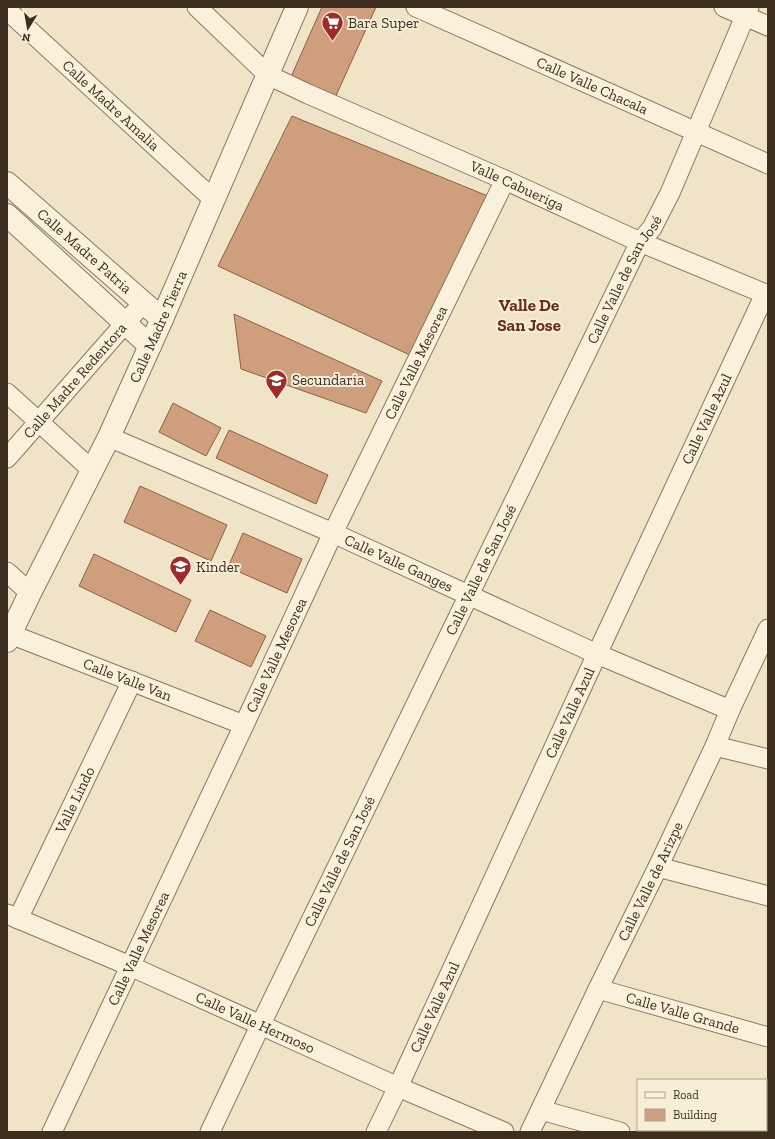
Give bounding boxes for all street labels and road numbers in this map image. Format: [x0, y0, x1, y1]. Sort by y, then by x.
street label: Calle Valle Chacala [534, 53, 651, 118]
street label: Calle Madre Amalia [58, 56, 163, 154]
street label: Valle Cabueriga [467, 157, 567, 215]
street label: Calle Madre Patria [33, 205, 135, 297]
street label: Calle Valle de San José [583, 213, 666, 347]
street label: Calle Madre Tierra [126, 268, 191, 386]
street label: Calle Valle Mesorea [381, 303, 451, 423]
street label: Calle Madre Redentora [19, 319, 130, 442]
street label: Calle Valle Azul [678, 371, 736, 467]
street label: Calle Valle de San José [442, 502, 520, 638]
street label: Calle Valle Ganges [342, 530, 456, 596]
street label: Calle Valle Mesorea [242, 595, 311, 715]
street label: Calle Valle Van [81, 654, 175, 705]
street label: Calle Valle Azul [541, 664, 599, 761]
street label: Valle Lindo [51, 764, 99, 837]
street label: Calle Valle de San José [300, 793, 379, 930]
street label: Calle Valle de Arizpe [614, 819, 687, 944]
street label: Calle Valle Mesorea [104, 888, 173, 1008]
street label: Calle Valle Azul [406, 959, 463, 1055]
street label: Calle Valle Hermoso [193, 988, 318, 1057]
street label: Calle Valle Grande [624, 988, 742, 1038]

